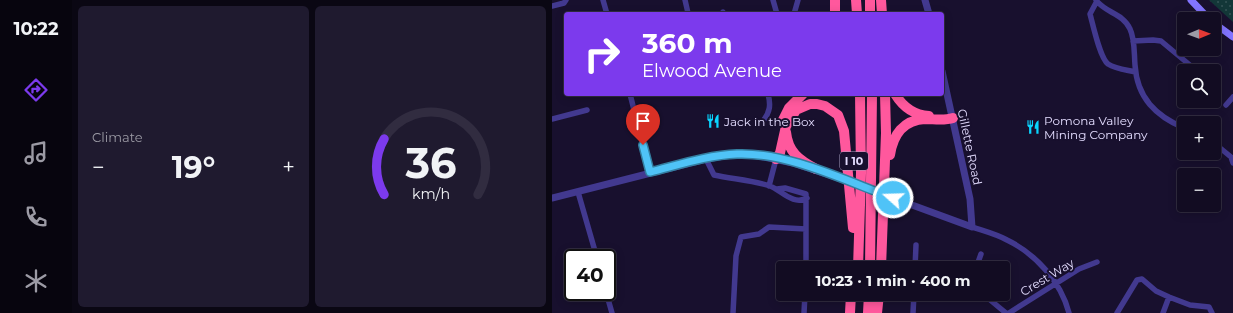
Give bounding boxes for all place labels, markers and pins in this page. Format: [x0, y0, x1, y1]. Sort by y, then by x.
pin [626, 104, 660, 145]
restaurant icon: Jack in the Box [705, 113, 721, 129]
place label: Pomona Valley Mining Company [1044, 113, 1148, 142]
place label: Jack in the Box [723, 114, 815, 129]
restaurant icon: Pomona Valley Mining Company [1025, 119, 1041, 135]

